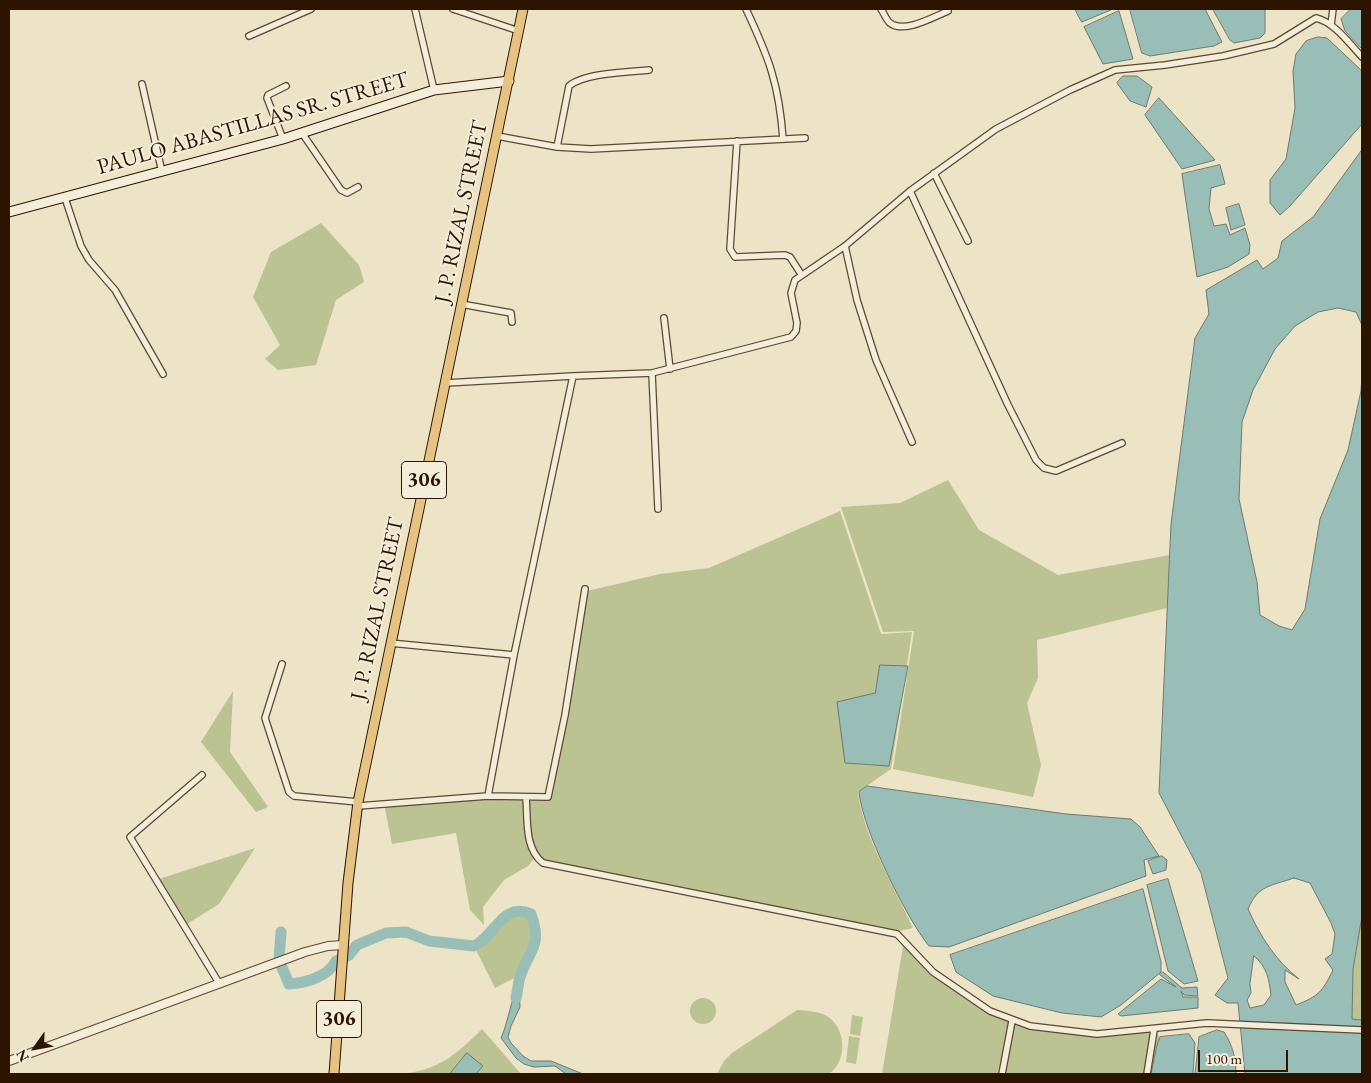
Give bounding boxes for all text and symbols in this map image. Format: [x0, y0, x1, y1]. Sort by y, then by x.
street label: PAULO ABASTILLAS SR. STREET [94, 67, 412, 181]
street label: J. P. RIZAL STREET [430, 118, 494, 306]
road number: 306 [402, 462, 446, 498]
street label: J. P. RIZAL STREET [346, 515, 410, 703]
road number: 306 [316, 1001, 362, 1038]
north arrow [10, 1023, 60, 1073]
scale bar [1201, 1040, 1291, 1072]
text: N [12, 1046, 33, 1066]
text: 100 m [1206, 1049, 1242, 1068]

